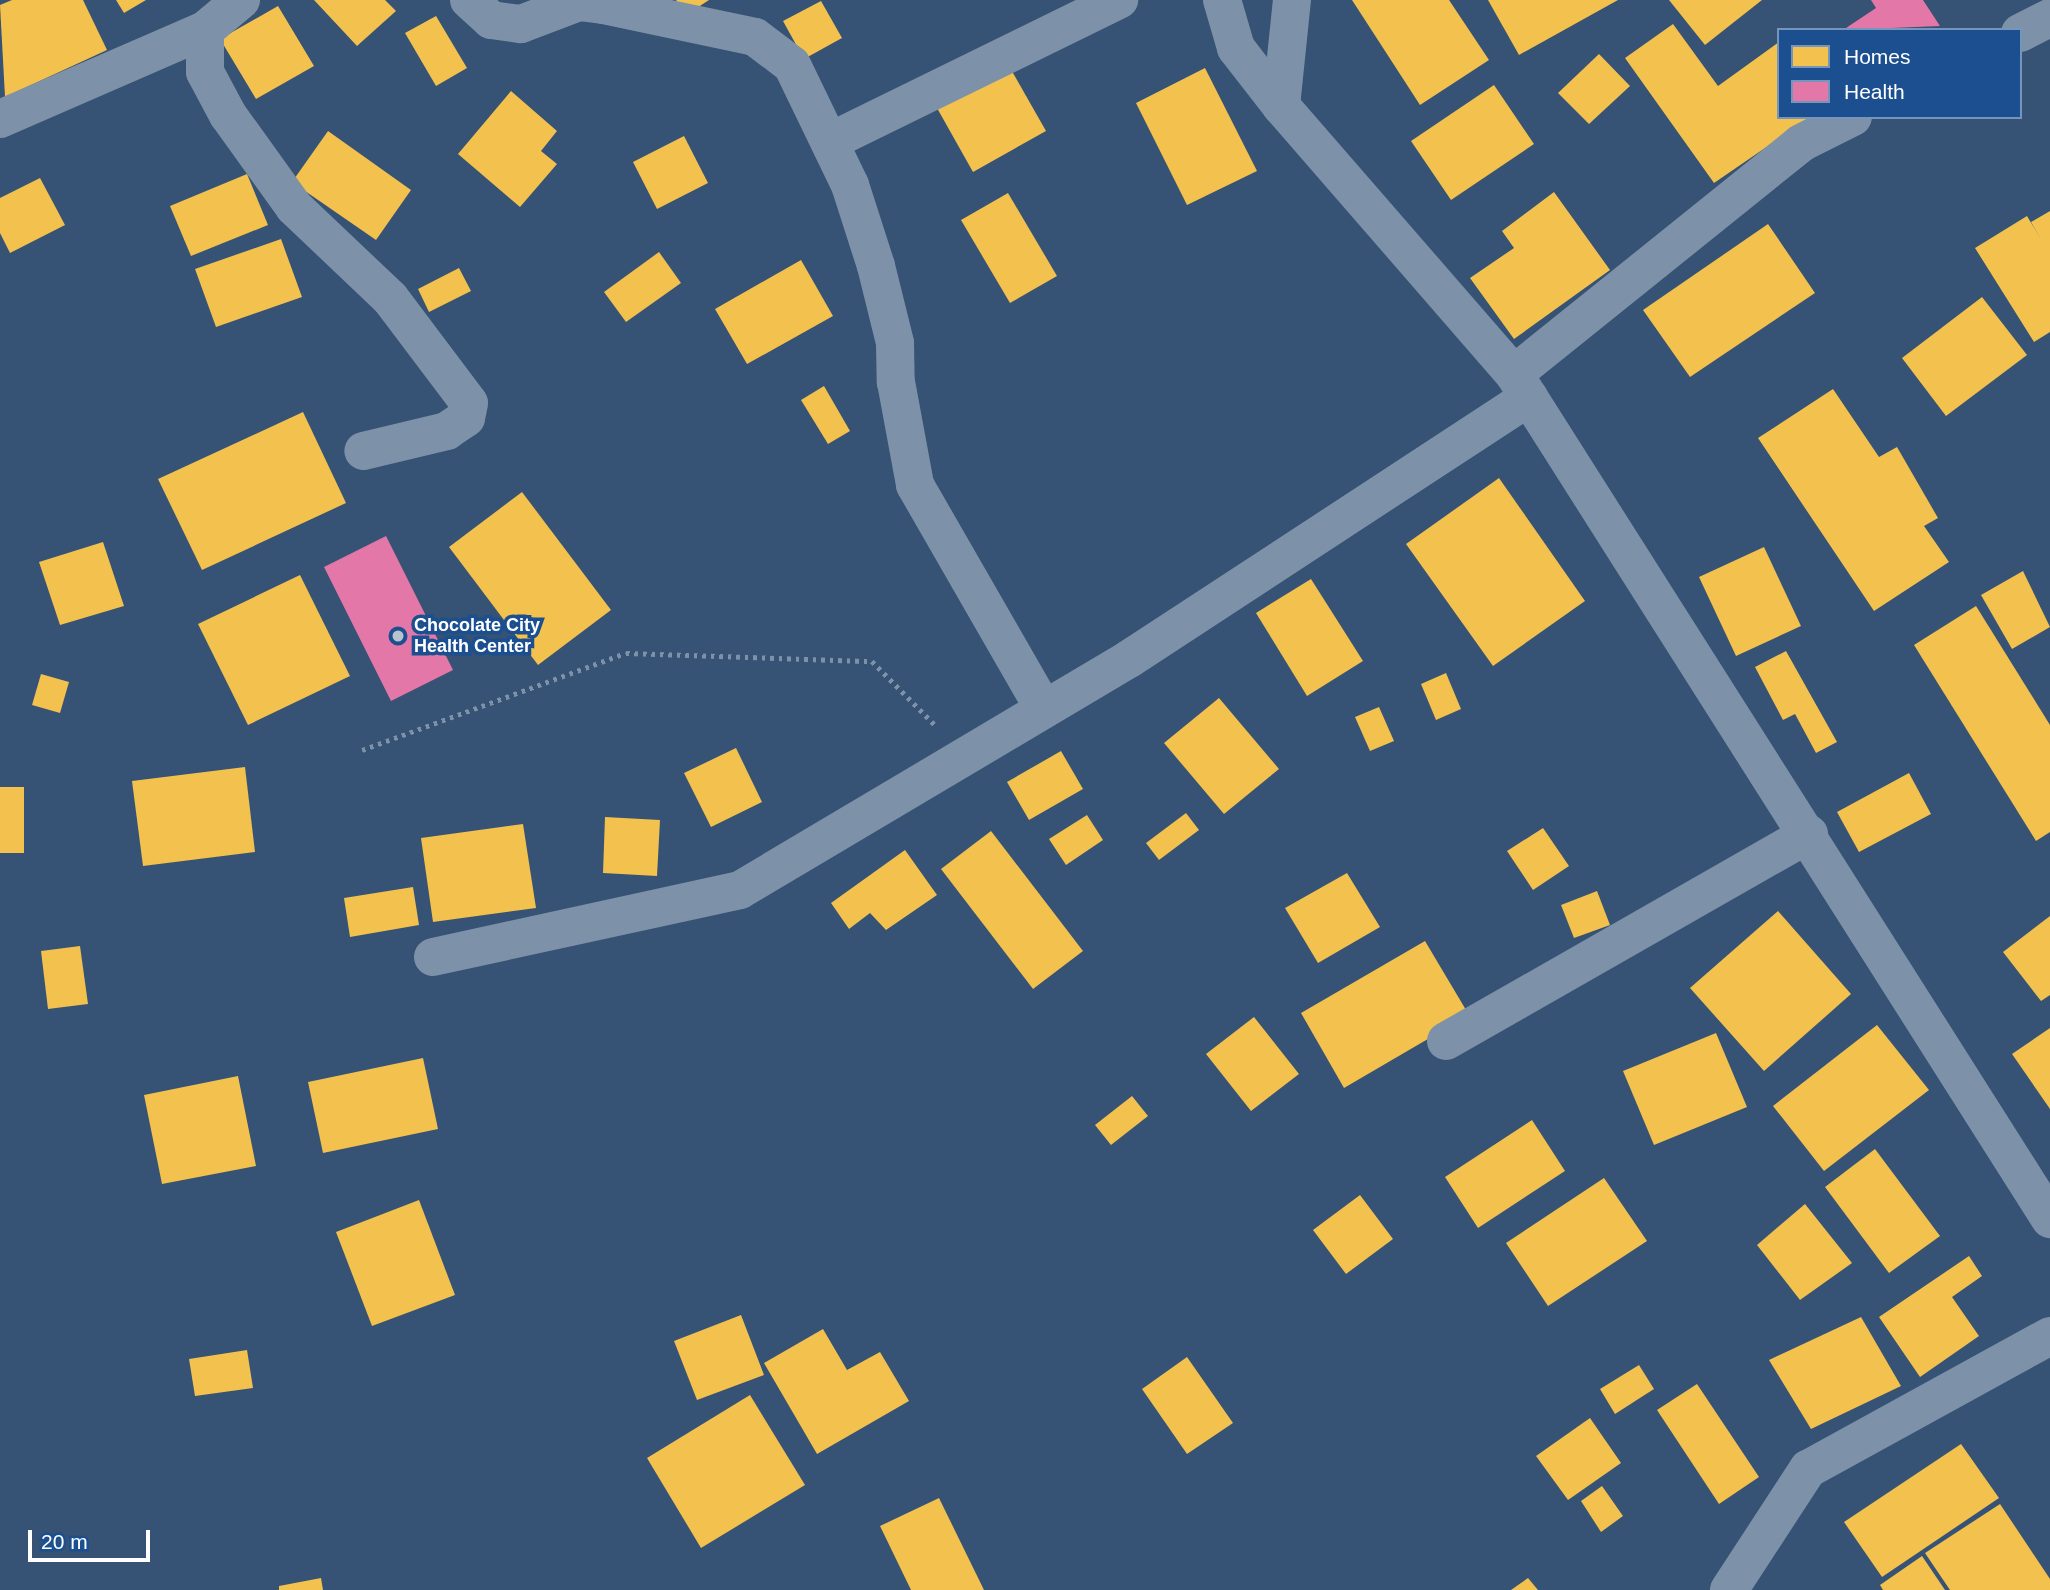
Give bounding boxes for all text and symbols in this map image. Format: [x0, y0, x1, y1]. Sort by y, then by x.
legend [1777, 28, 2022, 119]
text: Homes [1844, 45, 1911, 68]
text: Health [1844, 80, 1905, 103]
place label: Chocolate City Health Center [414, 615, 540, 658]
marker: Chocolate City Health Center [388, 626, 408, 646]
scale bar [32, 1516, 154, 1560]
text: 20 m [41, 1530, 88, 1553]

